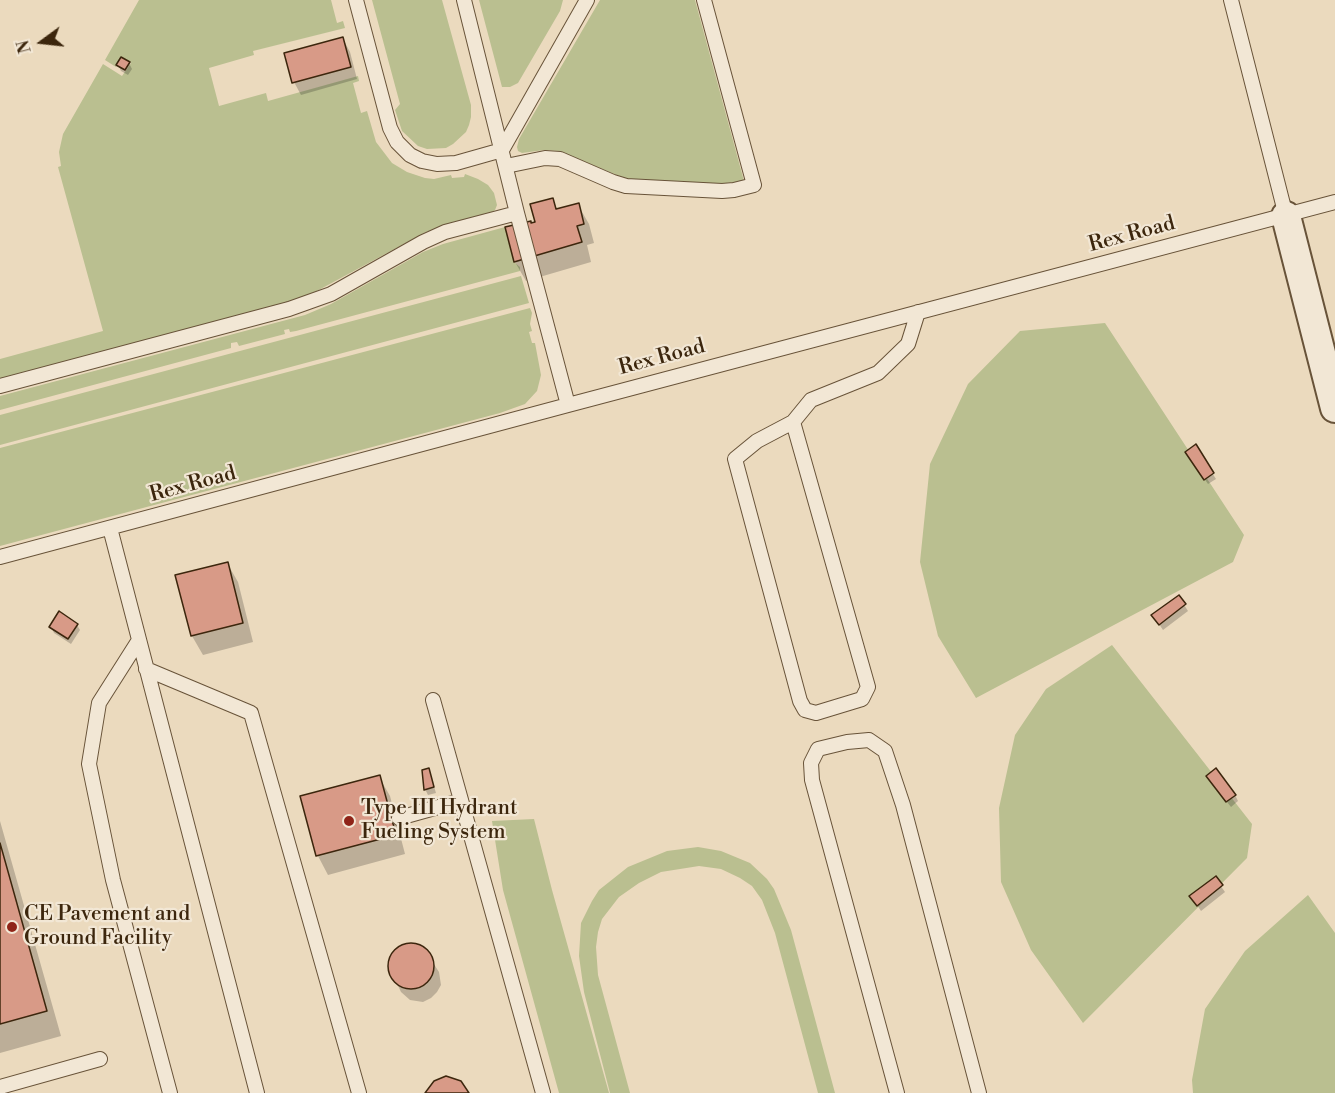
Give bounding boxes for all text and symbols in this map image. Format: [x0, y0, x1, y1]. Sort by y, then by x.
north arrow [12, 12, 72, 72]
text: N [13, 38, 36, 55]
street label: Rex Road [1086, 211, 1178, 259]
street label: Rex Road [616, 334, 708, 382]
street label: Rex Road [147, 461, 239, 509]
place label: Type III Hydrant Fueling System [361, 796, 517, 846]
marker: Type III Hydrant Fueling System [342, 814, 356, 828]
place label: CE Pavement and Ground Facility [24, 902, 190, 952]
marker: CE Pavement and Ground Facility [5, 920, 19, 934]

